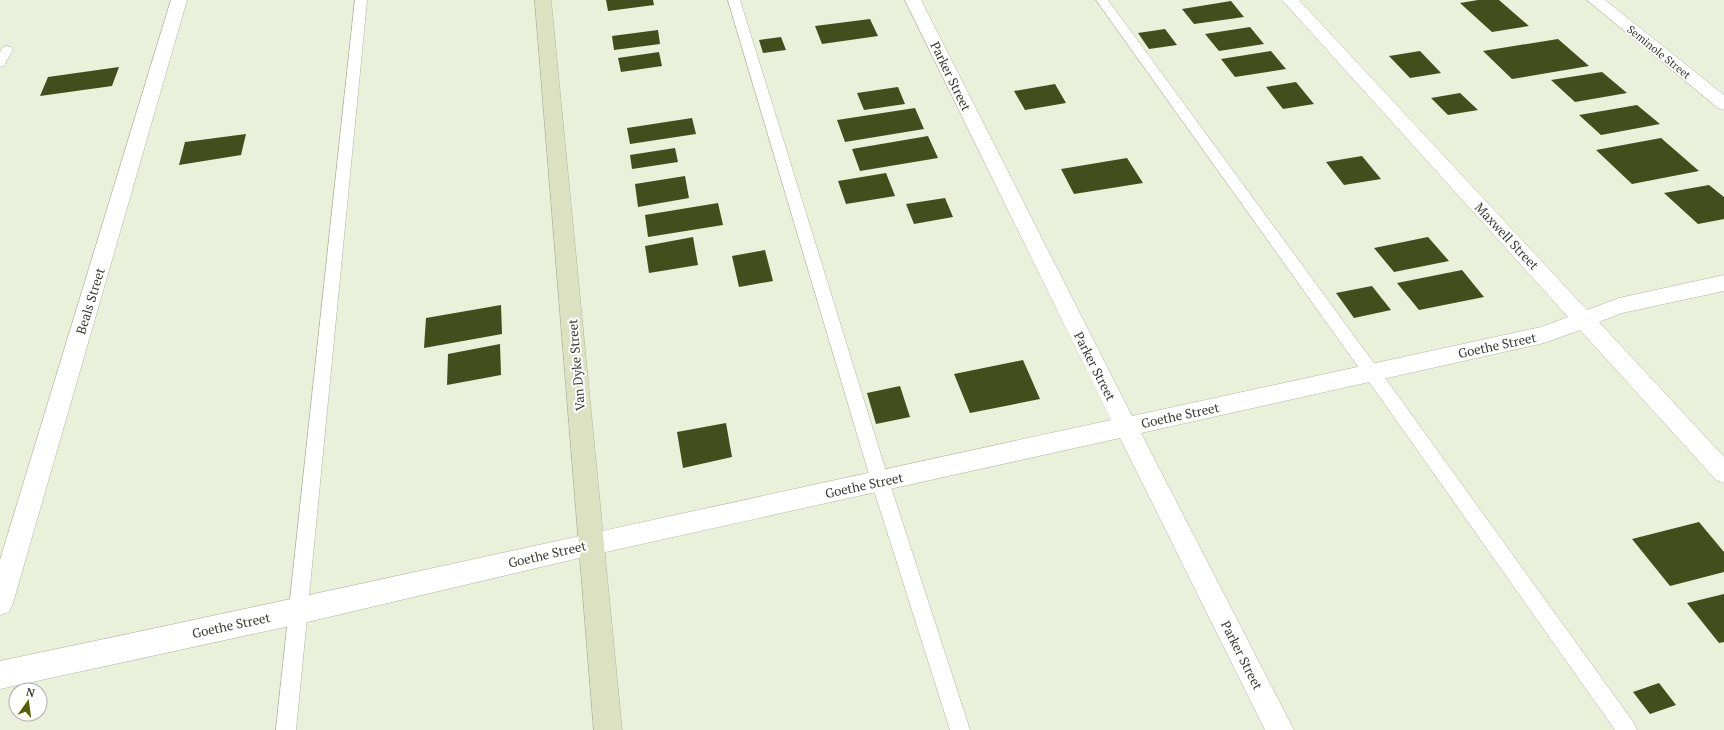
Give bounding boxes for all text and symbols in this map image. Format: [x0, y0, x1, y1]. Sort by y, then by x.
street label: Seminole Street [1624, 22, 1694, 82]
street label: Parker Street [926, 38, 976, 114]
street label: Maxwell Street [1471, 198, 1543, 274]
street label: Beals Street [71, 265, 109, 336]
street label: Van Dyke Street [563, 318, 589, 412]
street label: Parker Street [1070, 328, 1120, 404]
street label: Goethe Street [1456, 328, 1538, 362]
street label: Goethe Street [1139, 398, 1221, 432]
street label: Goethe Street [823, 468, 905, 502]
street label: Goethe Street [506, 536, 588, 572]
street label: Goethe Street [190, 608, 272, 642]
street label: Parker Street [1217, 617, 1267, 693]
north arrow [8, 682, 48, 722]
text: N [25, 684, 37, 700]

